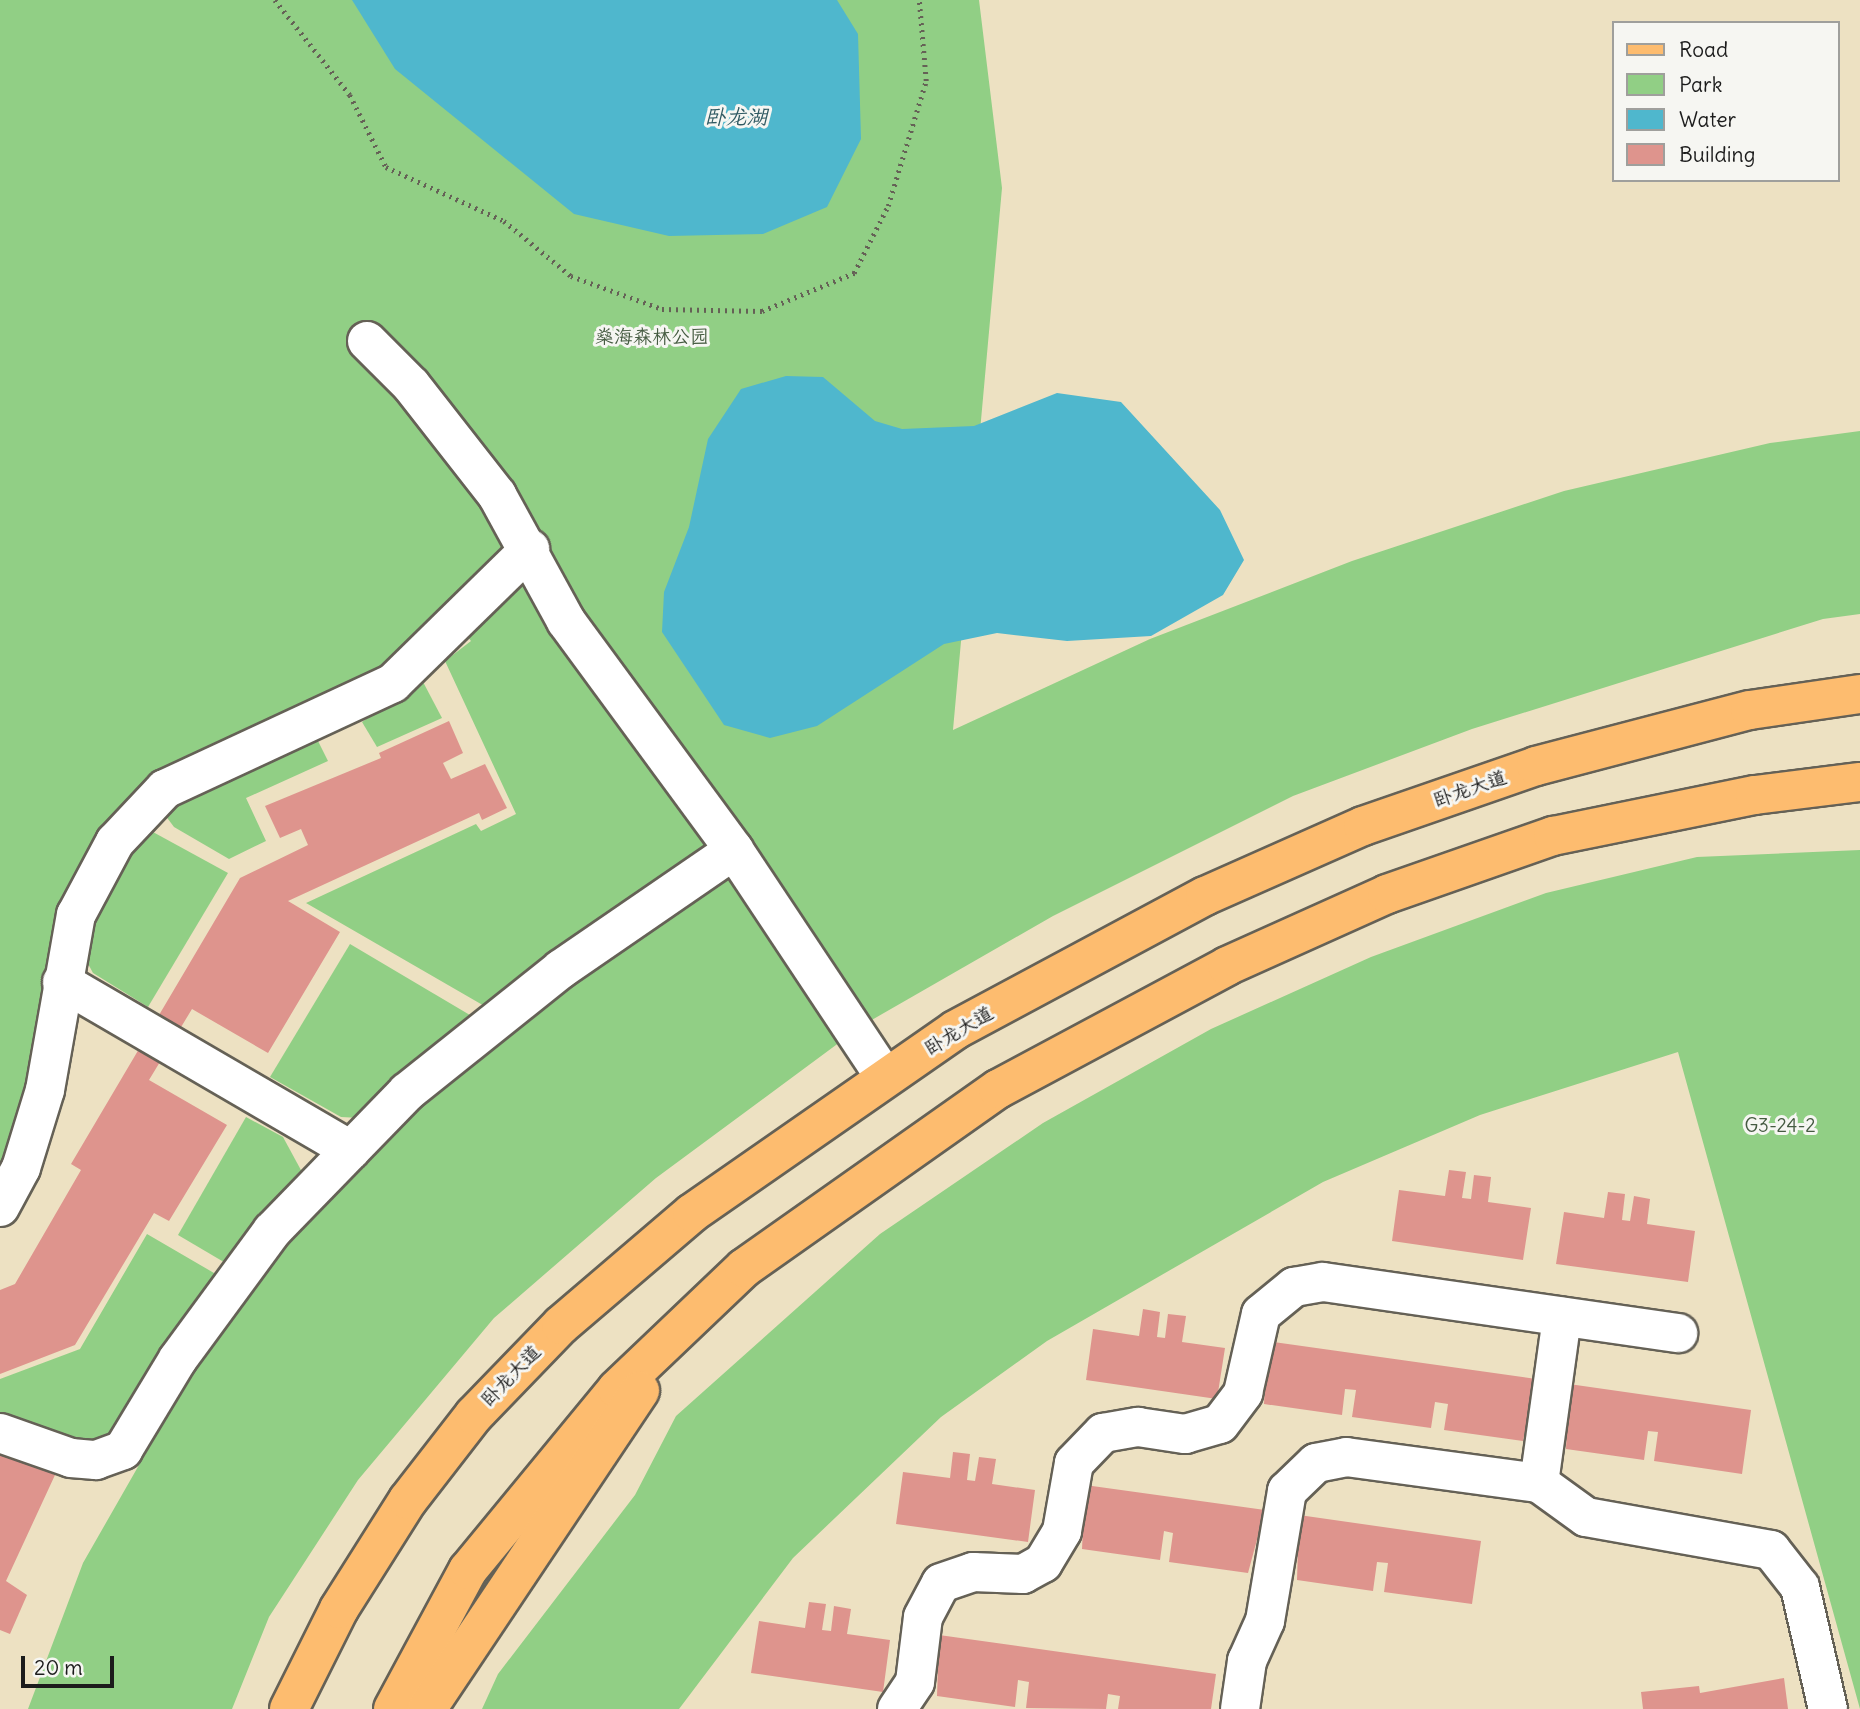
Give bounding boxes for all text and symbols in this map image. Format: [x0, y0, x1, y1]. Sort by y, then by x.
legend [1612, 21, 1839, 182]
text: Road [1679, 36, 1728, 63]
text: Park [1679, 71, 1722, 98]
water label: 卧龙湖 [705, 104, 767, 130]
text: Water [1679, 106, 1736, 133]
text: Building [1679, 141, 1755, 168]
park label: 燊海森林公园 [595, 326, 709, 348]
street label: 卧龙大道 [1430, 766, 1510, 812]
street label: 卧龙大道 [921, 1002, 997, 1060]
park label: G3-24-2 [1744, 1115, 1816, 1137]
street label: 卧龙大道 [476, 1341, 546, 1411]
scale bar [24, 1642, 117, 1686]
text: 20 m [34, 1654, 83, 1681]

